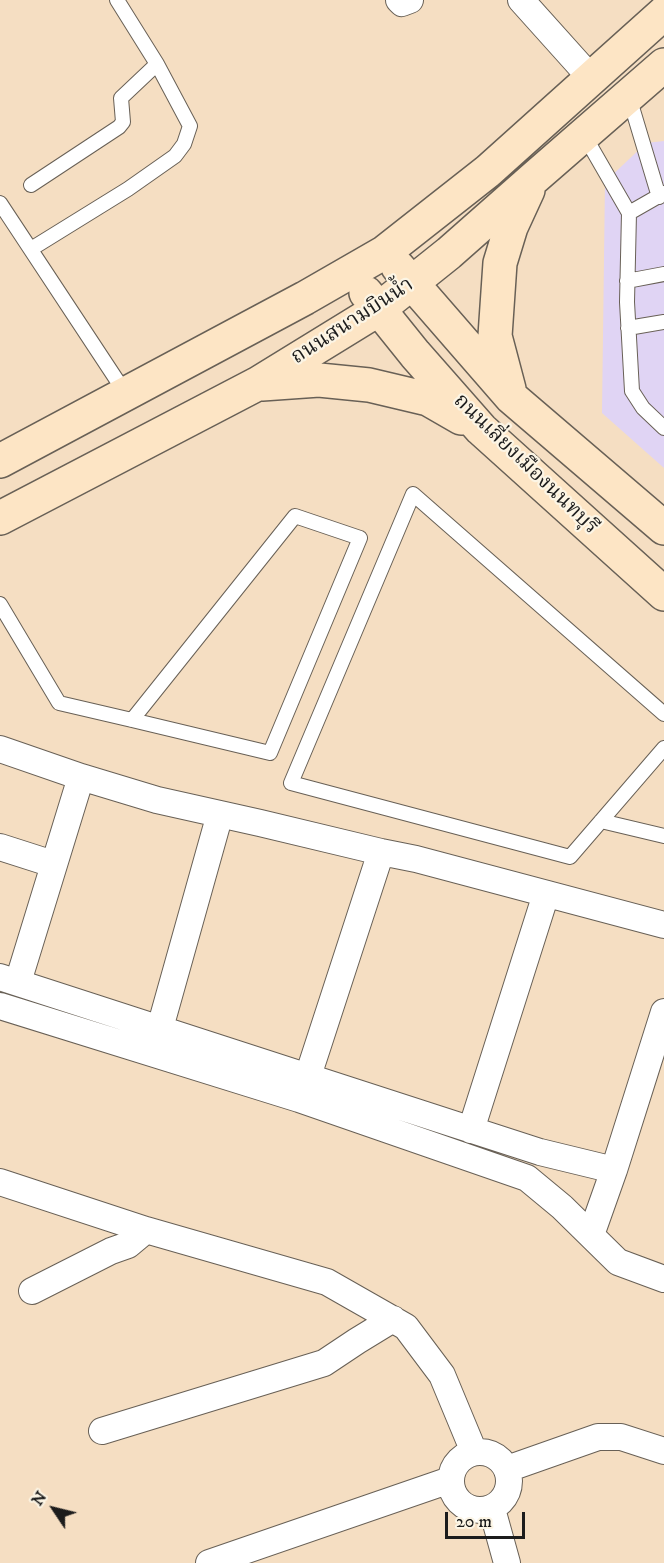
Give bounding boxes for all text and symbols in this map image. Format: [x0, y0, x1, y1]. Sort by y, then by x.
street label: ถนนสนามบินน้ำ [287, 273, 419, 371]
street label: ถนนเลี่ยงเมืองนนทบุรี [447, 389, 603, 541]
north arrow [24, 1479, 84, 1539]
text: N [27, 1488, 51, 1510]
scale bar [448, 1500, 528, 1538]
text: 20 m [456, 1511, 492, 1533]

